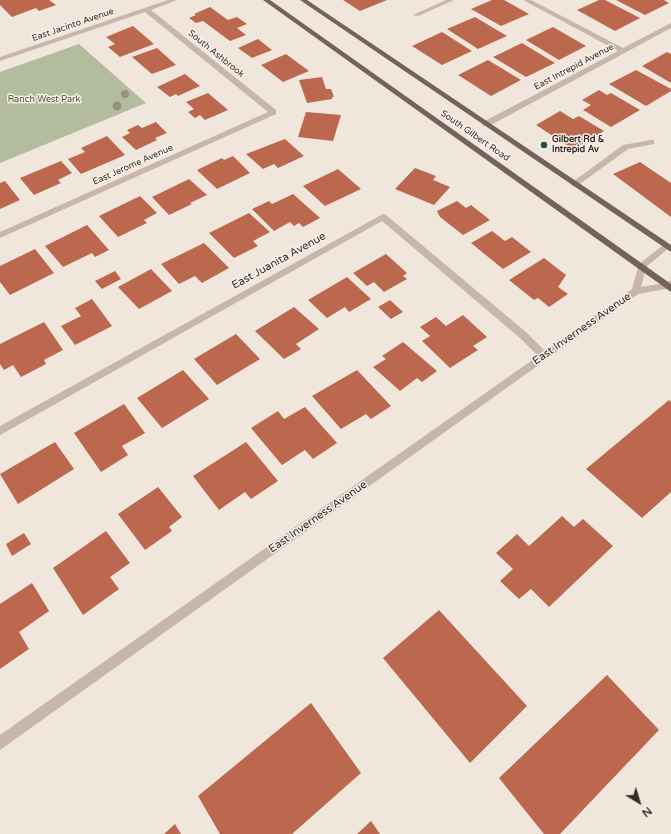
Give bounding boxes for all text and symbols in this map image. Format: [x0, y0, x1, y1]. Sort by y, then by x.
street label: East Jacinto Avenue [31, 6, 115, 44]
street label: South Ashbrook [186, 28, 246, 80]
street label: East Intrepid Avenue [532, 41, 616, 93]
park label: Ranch West Park [8, 95, 80, 105]
street label: South Gilbert Road [438, 108, 512, 164]
place label: Gilbert Rd & Intrepid Av [552, 135, 604, 156]
marker: Gilbert Rd & Intrepid Av [539, 140, 549, 150]
street label: East Jerome Avenue [91, 142, 175, 188]
street label: East Juanita Avenue [230, 230, 328, 292]
street label: East Inverness Avenue [530, 290, 634, 368]
street label: East Inverness Avenue [266, 478, 370, 556]
north arrow [619, 782, 659, 822]
text: N [639, 804, 654, 820]

